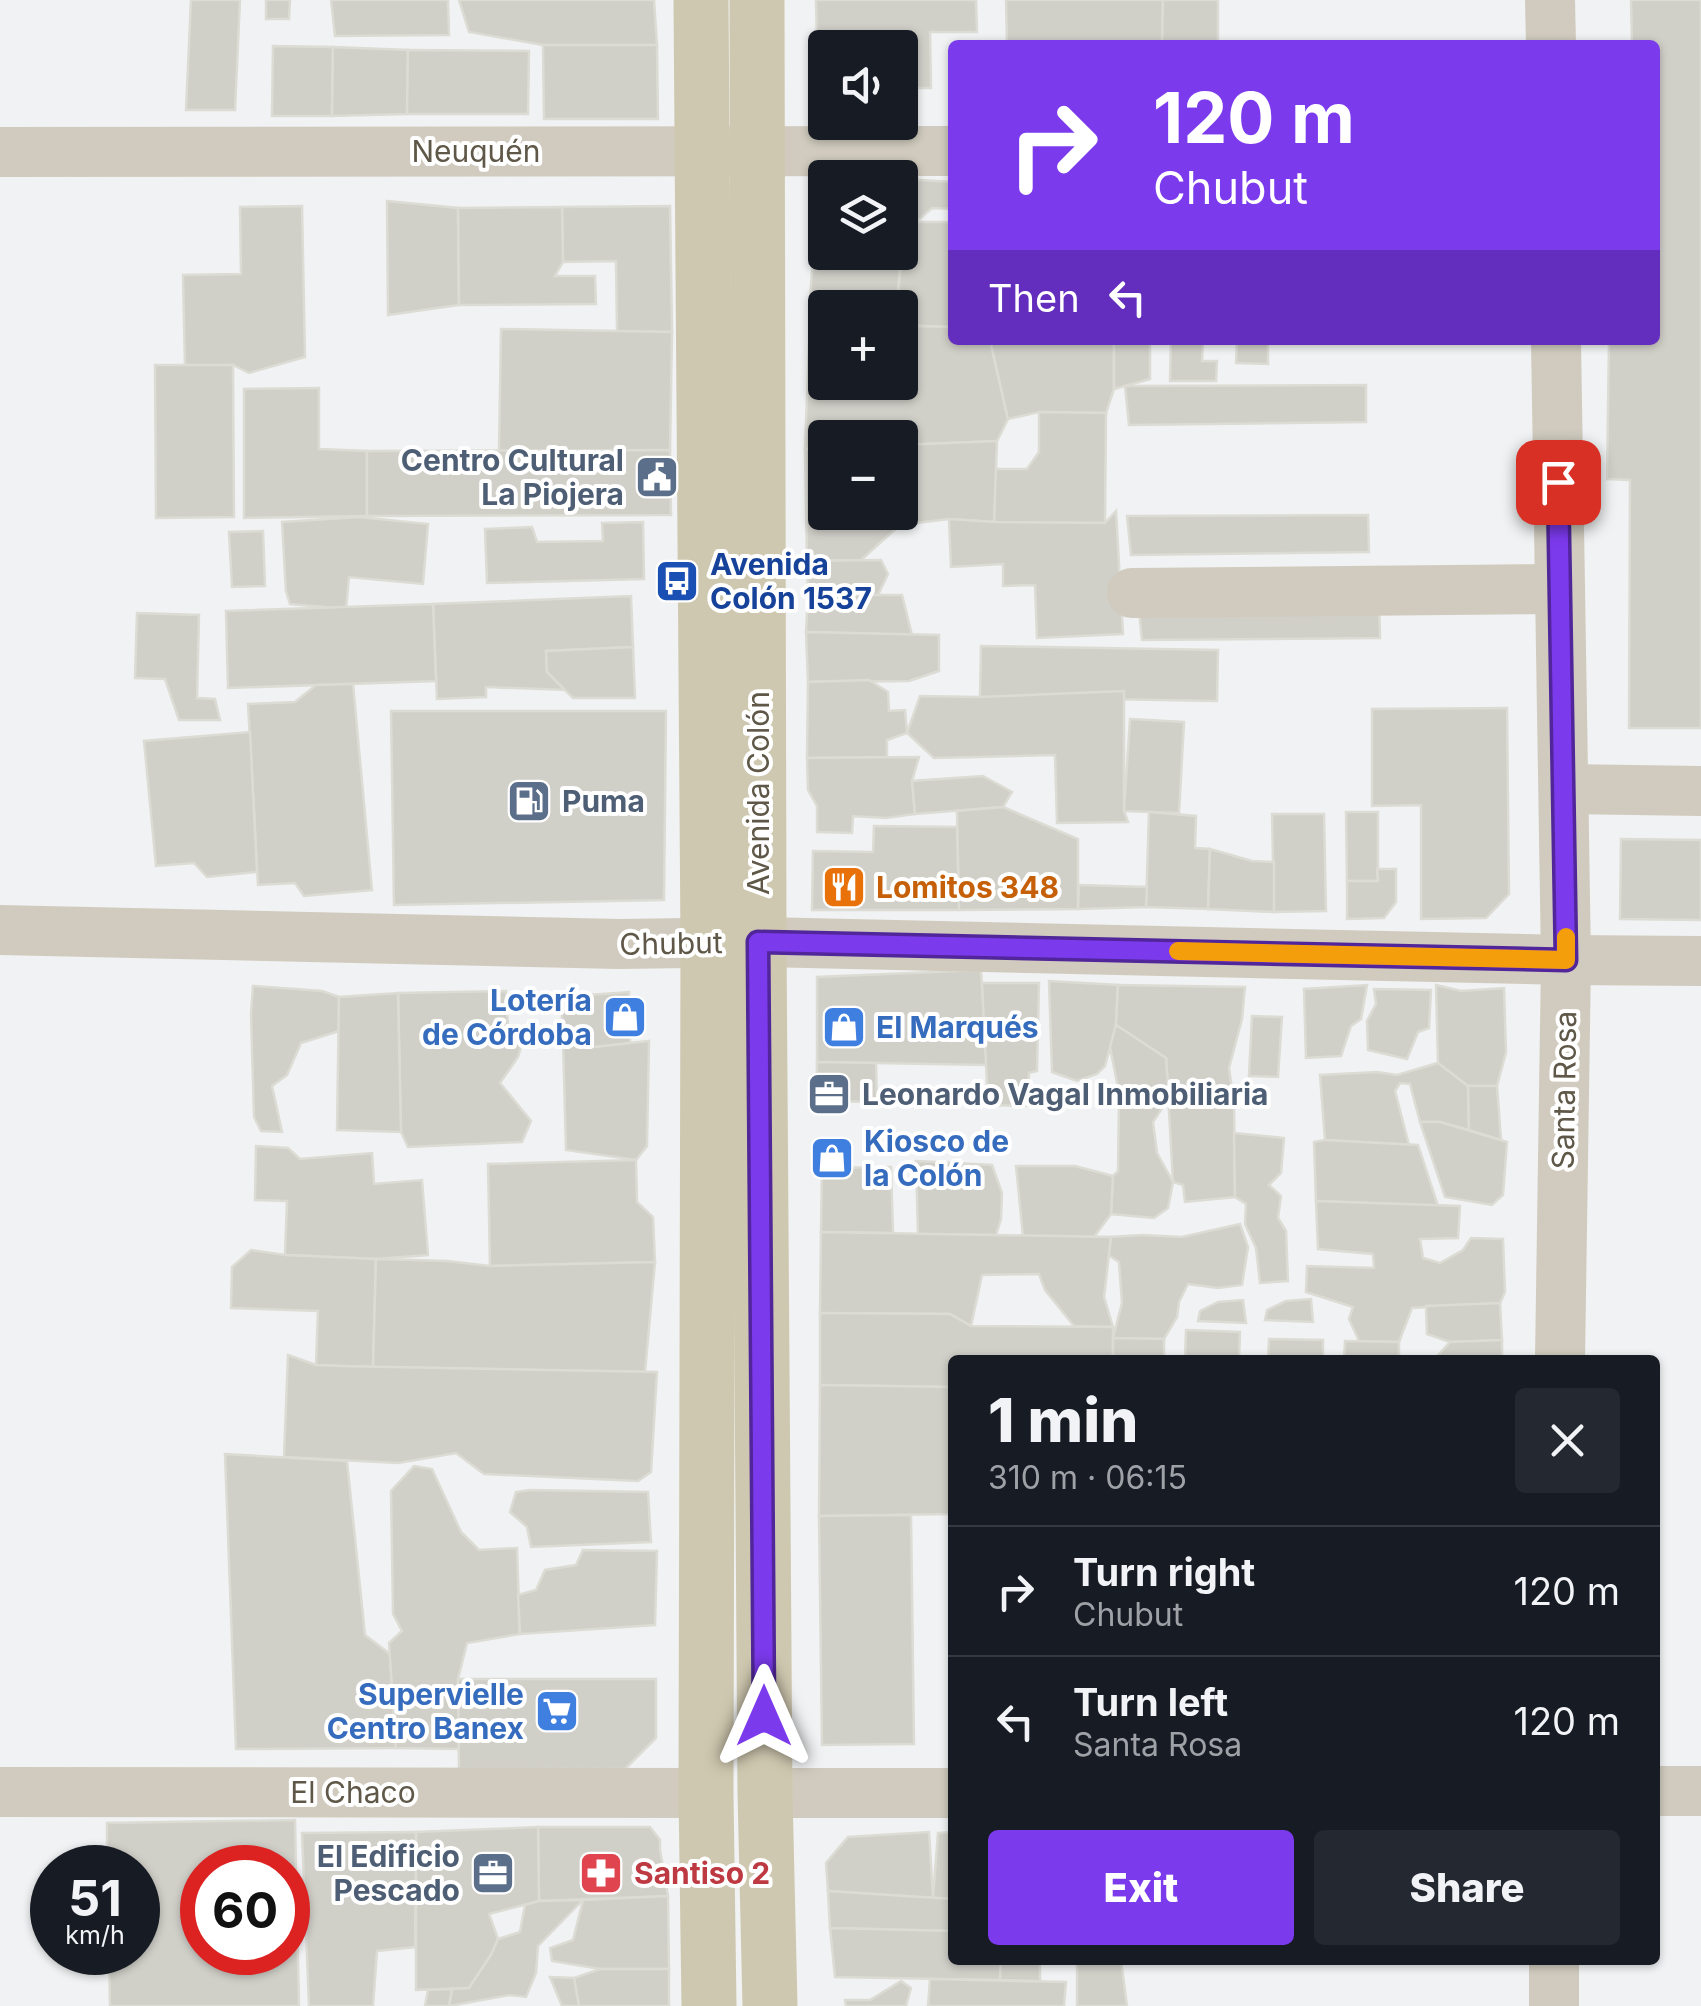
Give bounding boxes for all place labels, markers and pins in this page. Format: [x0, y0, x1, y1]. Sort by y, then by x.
pin [1516, 440, 1601, 525]
place label: Centro Cultural La Piojera [401, 442, 624, 512]
public building icon: Centro Cultural La Piojera [634, 454, 680, 500]
place label: Avenida Colón 1537 [710, 546, 872, 616]
bus stop icon: Avenida Colón 1537 [654, 558, 700, 604]
fuel station icon: Puma [506, 778, 552, 824]
place label: Puma [562, 783, 645, 819]
restaurant icon: Lomitos 348 [821, 864, 867, 910]
place label: Lomitos 348 [876, 869, 1059, 905]
place label: Lotería de Córdoba [422, 982, 592, 1052]
shop icon: Lotería de Córdoba [602, 994, 648, 1040]
shop icon: El Marqués [821, 1004, 867, 1050]
place label: El Marqués [876, 1009, 1039, 1045]
office icon: Leonardo Vagal Inmobiliaria [806, 1071, 852, 1117]
place label: Leonardo Vagal Inmobiliaria [862, 1076, 1268, 1112]
place label: Kiosco de la Colón [864, 1123, 1009, 1193]
shop icon: Kiosco de la Colón [809, 1135, 855, 1181]
place label: Supervielle Centro Banex [327, 1676, 524, 1746]
supermarket icon: Supervielle Centro Banex [534, 1688, 580, 1734]
place label: El Edificio Pescado [317, 1838, 460, 1908]
office icon: El Edificio Pescado [470, 1850, 516, 1896]
pharmacy icon: Santiso 2 [578, 1850, 624, 1896]
place label: Santiso 2 [634, 1855, 770, 1891]

